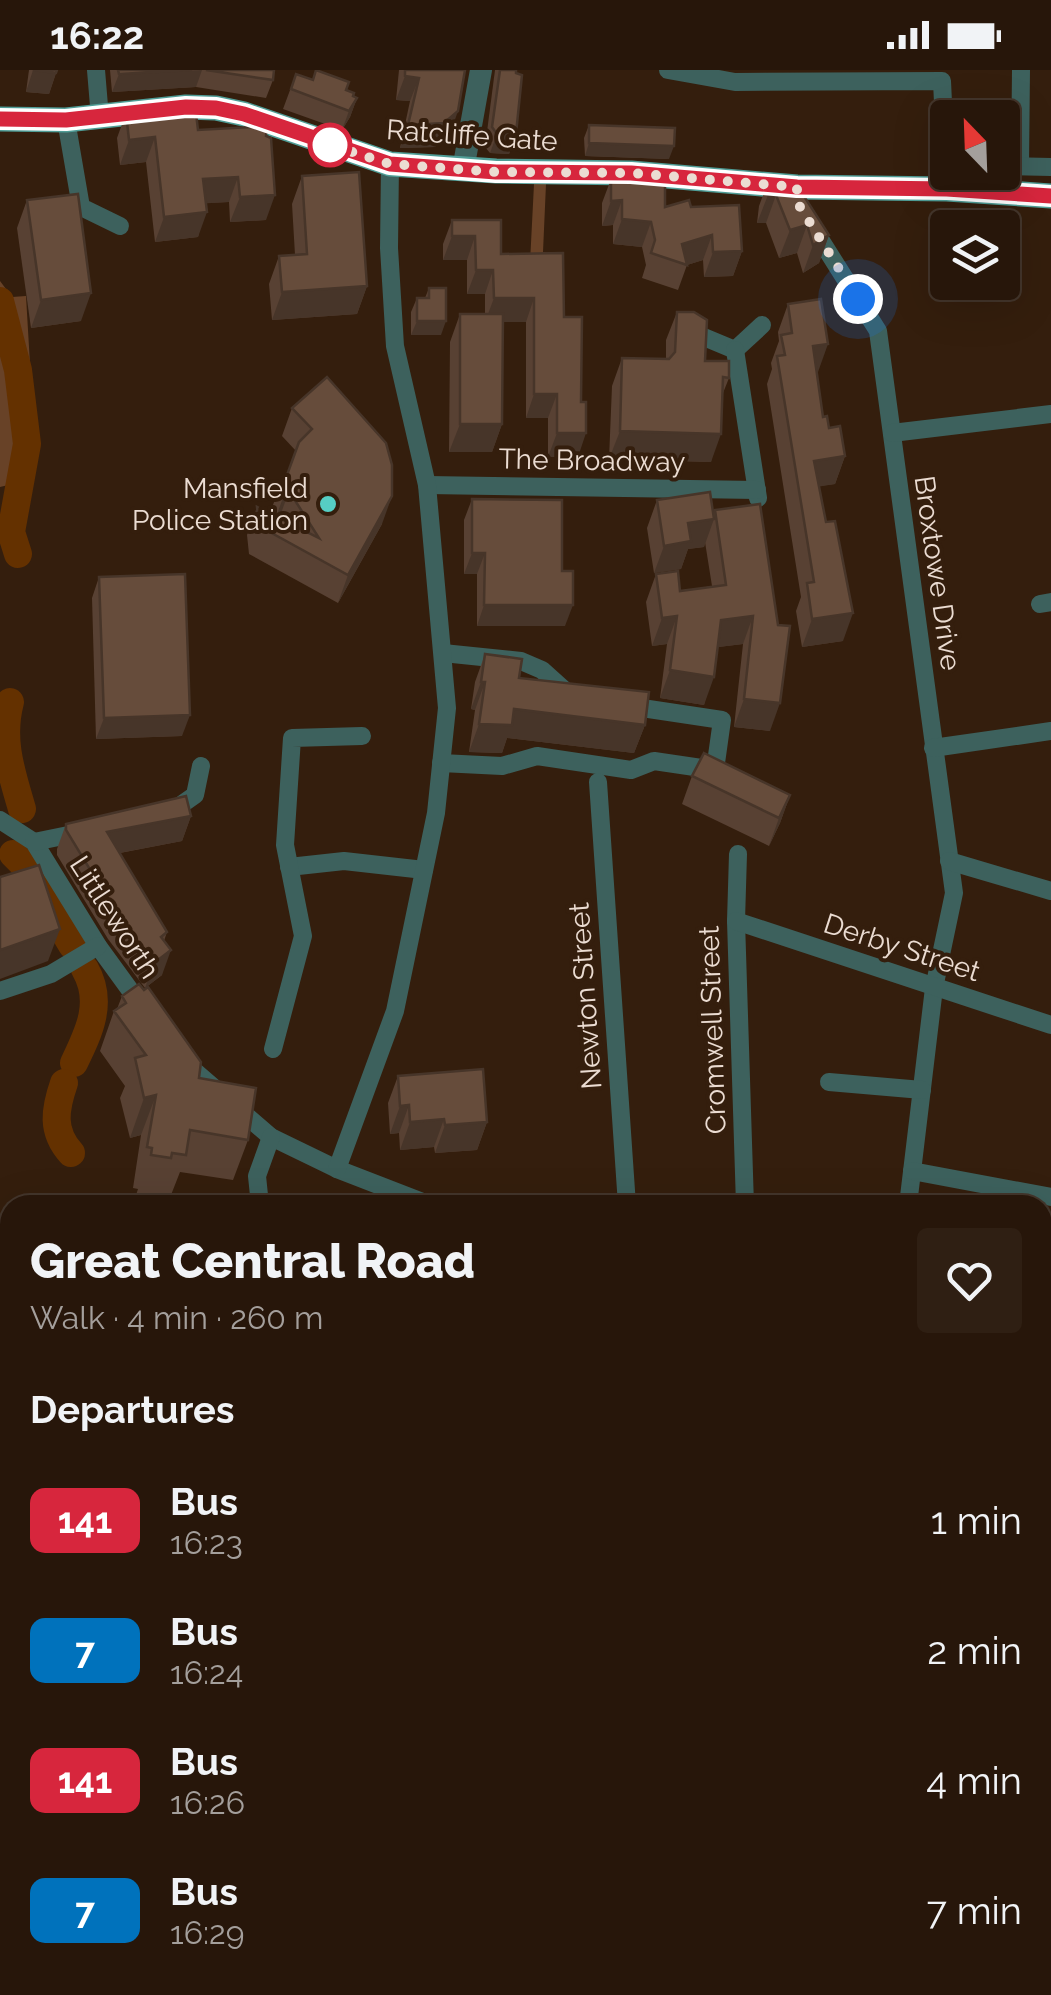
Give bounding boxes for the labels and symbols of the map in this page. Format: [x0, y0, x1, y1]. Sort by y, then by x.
north arrow [930, 100, 1020, 190]
street label: Ratcliffe Gate [385, 113, 559, 158]
unlabelled marker [309, 124, 351, 166]
your location [833, 274, 883, 324]
street label: The Broadway [498, 442, 686, 479]
place label: Mansfield Police Station [132, 472, 308, 537]
street label: Broxtowe Drive [908, 474, 967, 672]
marker: Mansfield Police Station [317, 493, 339, 515]
street label: Littleworth [63, 850, 166, 985]
street label: Newton Street [562, 901, 608, 1090]
street label: Derby Street [820, 907, 985, 988]
street label: Cromwell Street [692, 925, 733, 1135]

